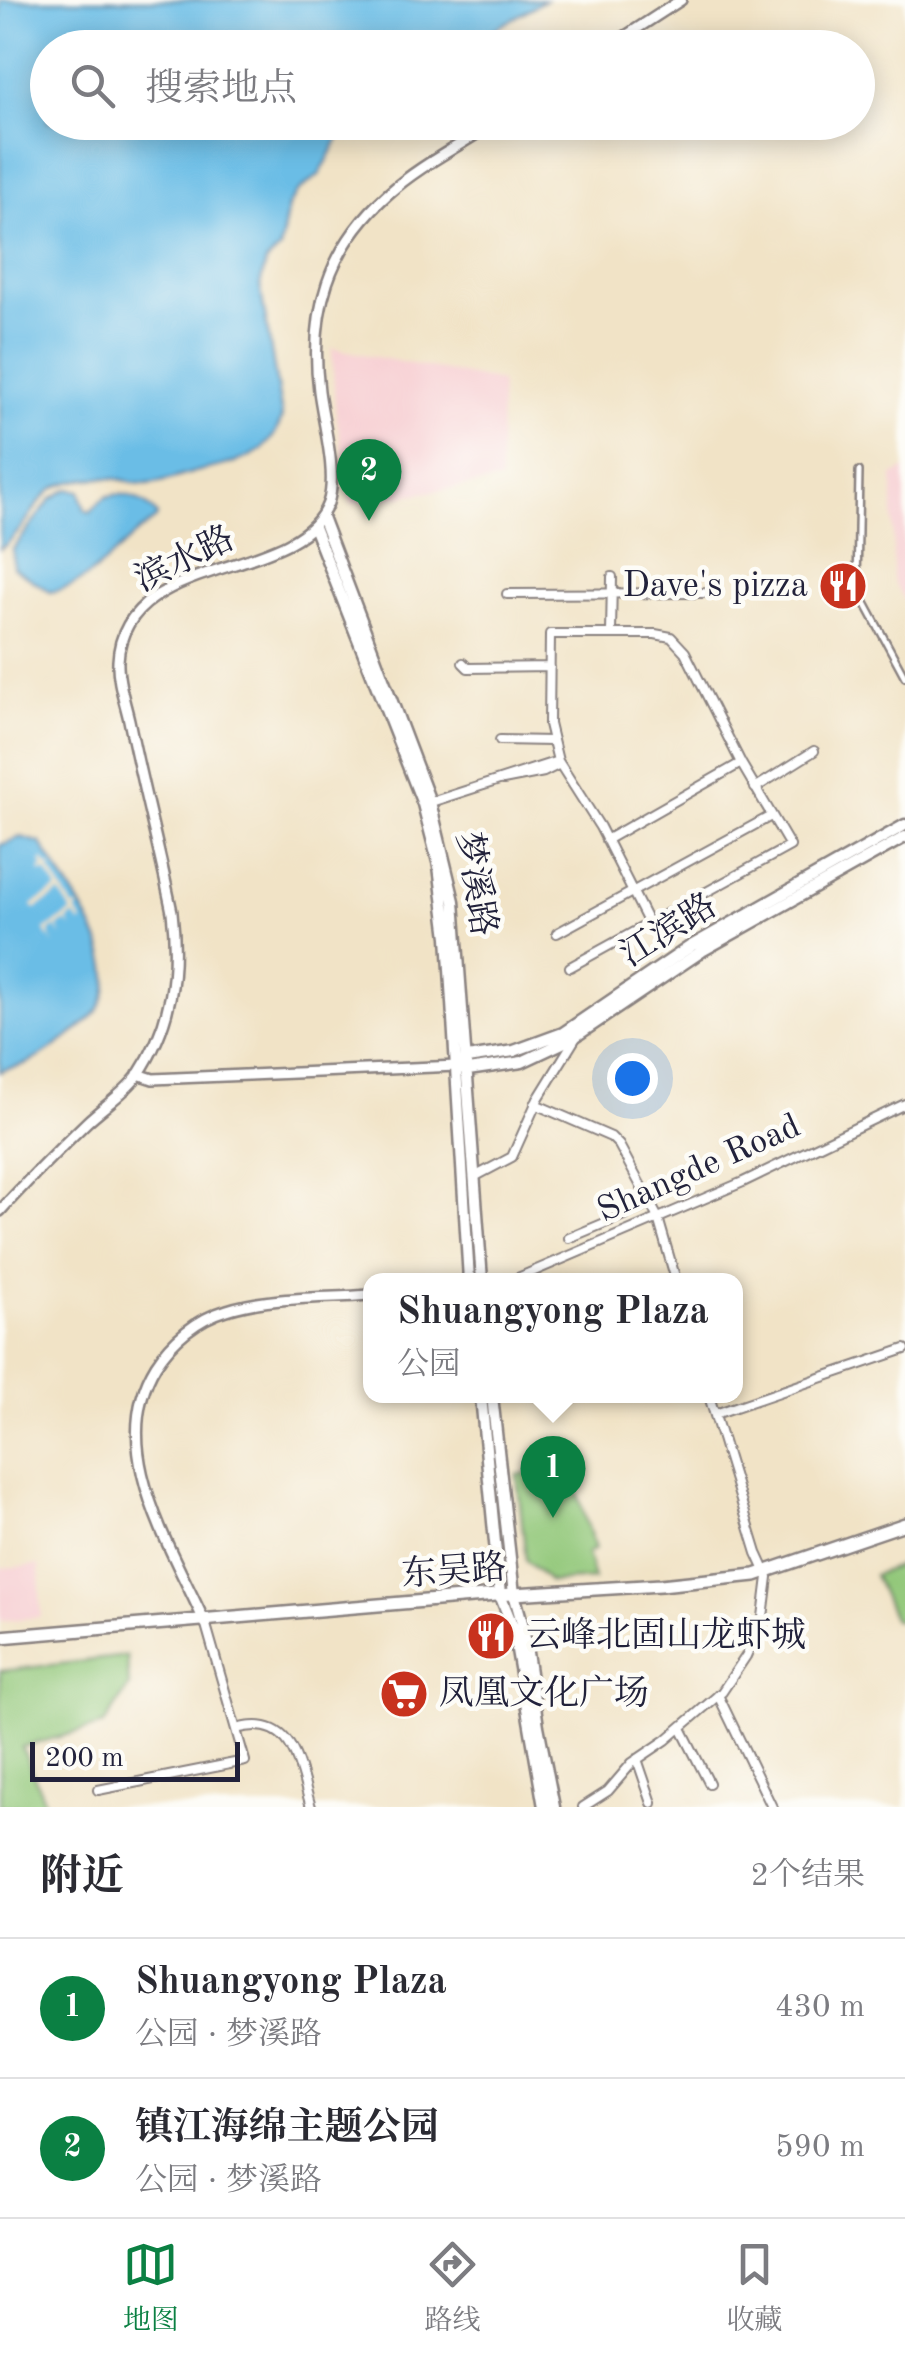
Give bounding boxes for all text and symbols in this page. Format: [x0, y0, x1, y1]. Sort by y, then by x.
search box [30, 30, 875, 140]
icon: search [65, 58, 120, 113]
text: 搜索地点 [145, 71, 297, 109]
pin: 2 [336, 438, 402, 521]
street label: 滨水路 [129, 519, 240, 599]
restaurant icon: Dave's pizza [817, 560, 869, 612]
place label: Dave's pizza [622, 569, 808, 604]
street label: 梦溪路 [450, 829, 503, 939]
street label: 江滨路 [614, 886, 723, 974]
your location [607, 1053, 658, 1104]
street label: Shangde Road [592, 1109, 806, 1229]
popup [363, 1273, 743, 1403]
text: Shuangyong Plaza [397, 1294, 709, 1332]
text: 公园 [397, 1350, 461, 1382]
pin: 1 [520, 1436, 586, 1518]
street label: 东吴路 [400, 1548, 508, 1593]
restaurant icon: 云峰北固山龙虾城 [465, 1610, 517, 1662]
place label: 云峰北固山龙虾城 [526, 1616, 806, 1654]
supermarket icon: 凤凰文化广场 [378, 1668, 430, 1720]
place label: 凤凰文化广场 [439, 1674, 649, 1712]
scale bar [30, 1737, 240, 1782]
text: 200 m [45, 1745, 124, 1773]
text: 附近 [40, 1857, 124, 1899]
text: 2个结果 [750, 1861, 865, 1893]
text: Shuangyong Plaza [135, 1964, 447, 2002]
text: 1 [63, 1992, 82, 2024]
text: 430 m [775, 1992, 865, 2024]
text: 公园 · 梦溪路 [135, 2020, 322, 2052]
text: 镇江海绵主题公园 [135, 2110, 439, 2148]
text: 2 [63, 2132, 82, 2164]
text: 590 m [775, 2132, 865, 2164]
text: 公园 · 梦溪路 [135, 2166, 322, 2198]
tab: 地图 [123, 2237, 179, 2340]
tab: 路线 [424, 2237, 480, 2340]
tab: 收藏 [726, 2237, 782, 2340]

